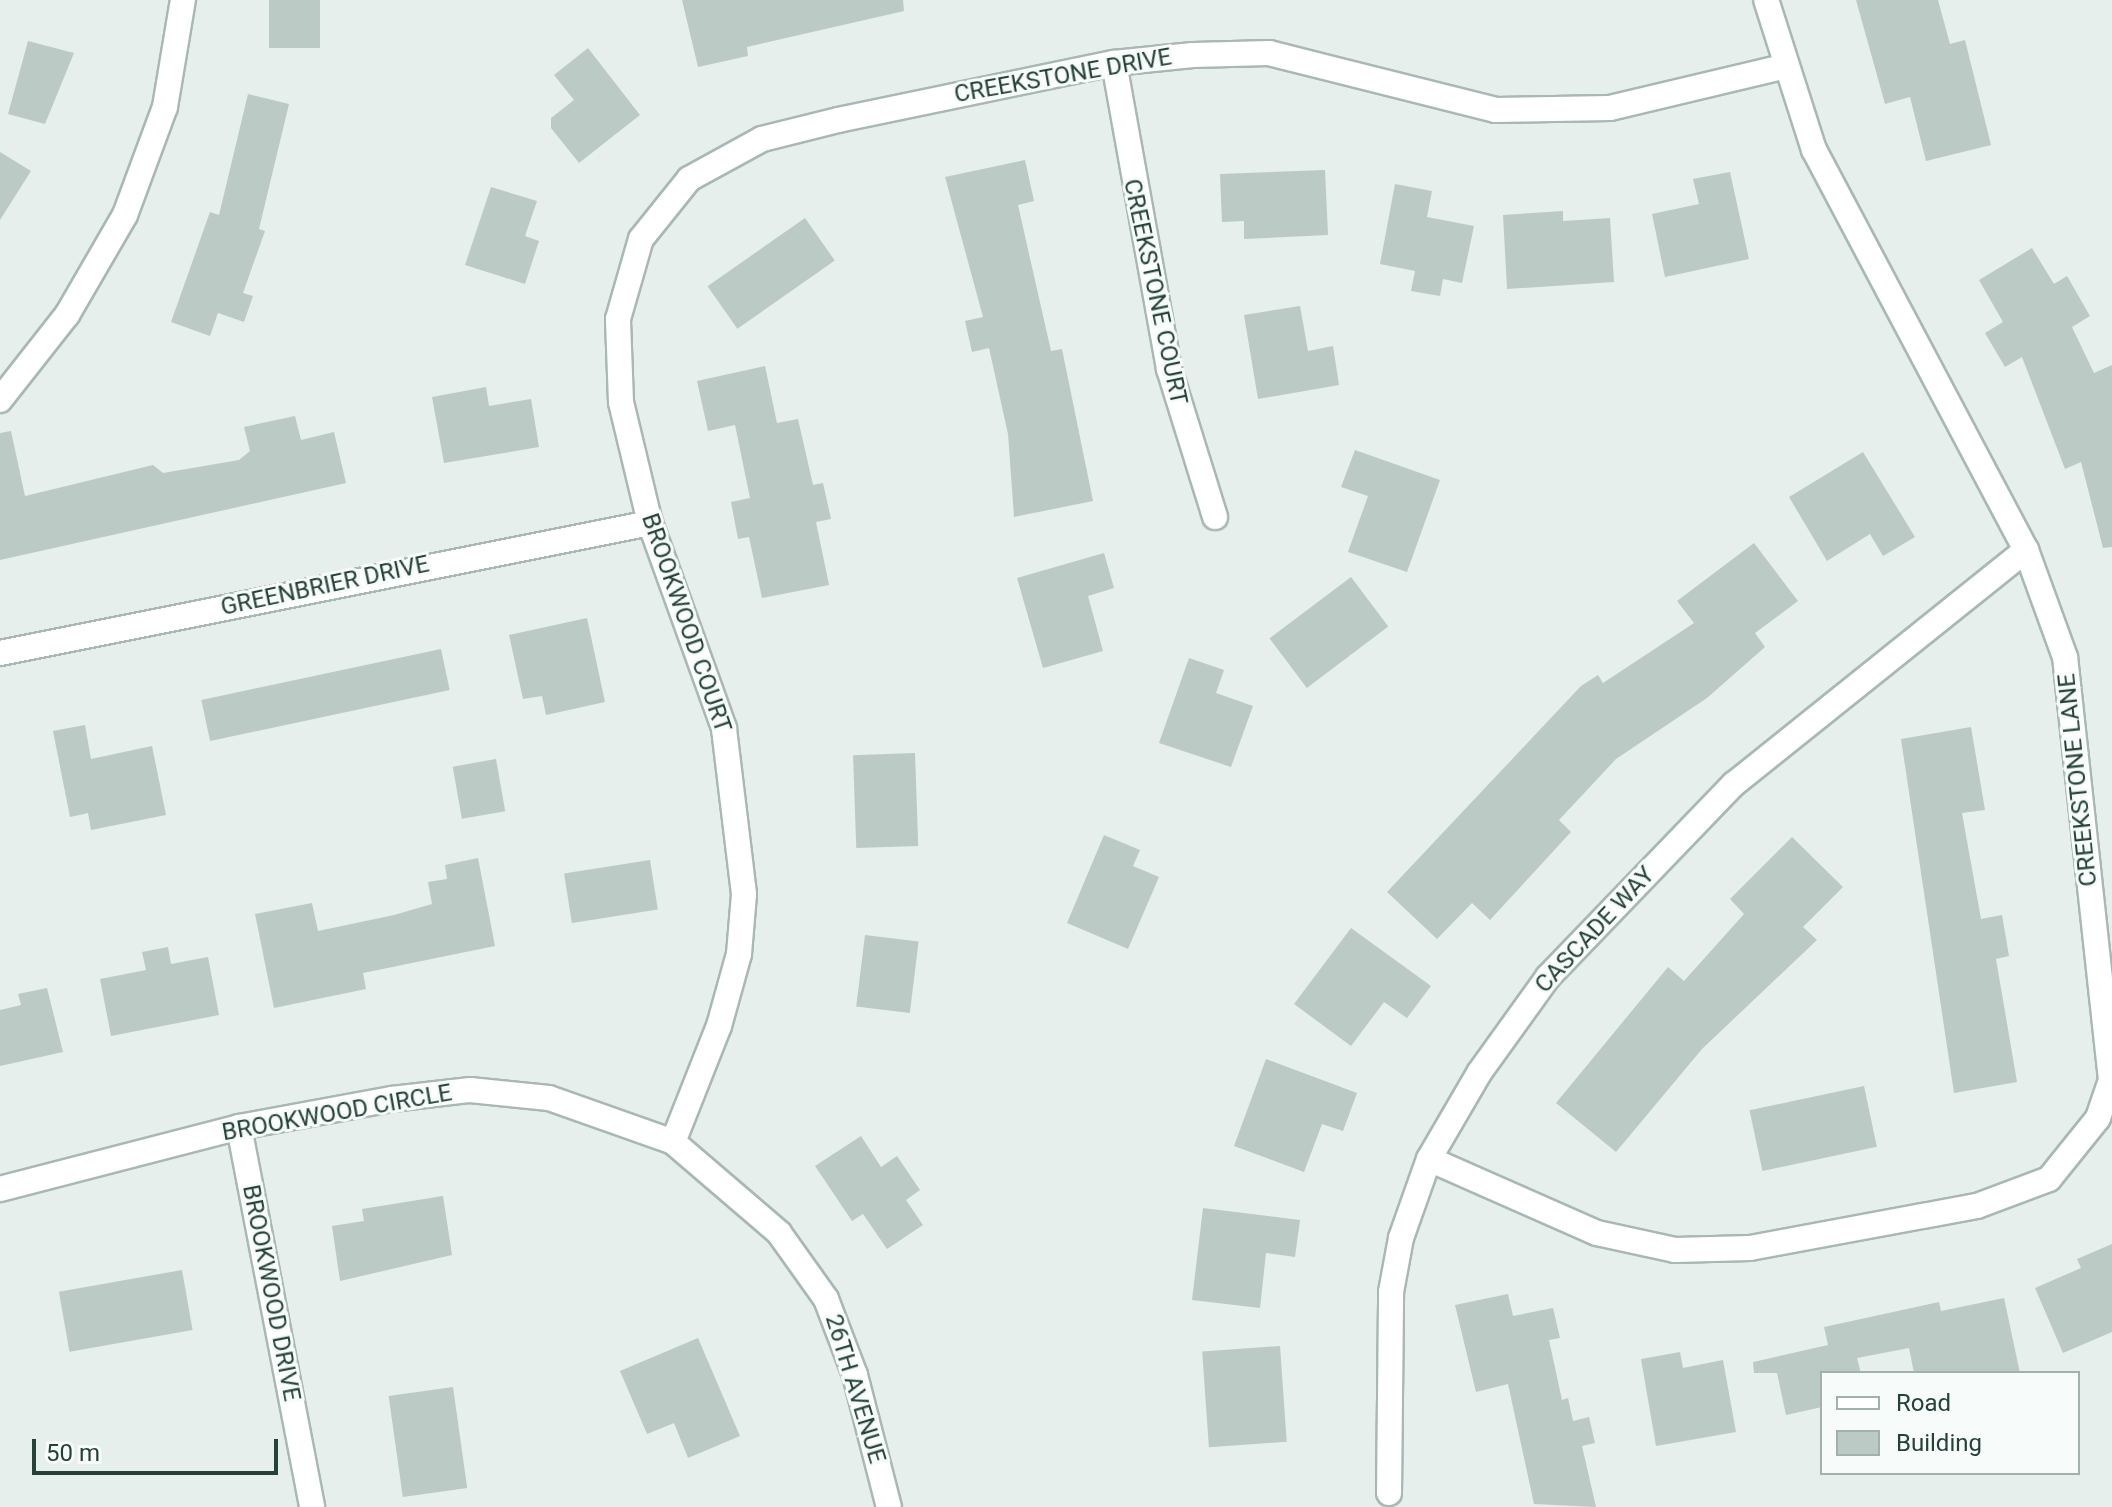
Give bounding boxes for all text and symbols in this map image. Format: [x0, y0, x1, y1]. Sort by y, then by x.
street label: CREEKSTONE DRIVE [952, 43, 1174, 109]
street label: CREEKSTONE COURT [1117, 176, 1193, 408]
street label: BROOKWOOD COURT [635, 510, 737, 736]
street label: GREENBRIER DRIVE [218, 550, 432, 622]
street label: CREEKSTONE LANE [2053, 672, 2103, 888]
street label: CASCADE WAY [1529, 861, 1661, 999]
street label: BROOKWOOD CIRCLE [220, 1079, 454, 1147]
street label: BROOKWOOD DRIVE [236, 1182, 306, 1404]
street label: 26TH AVENUE [819, 1311, 891, 1467]
legend [1820, 1371, 2080, 1475]
text: Road [1896, 1389, 1951, 1417]
scale bar [36, 1423, 282, 1473]
text: Building [1896, 1429, 1982, 1457]
text: 50 m [46, 1439, 100, 1467]

